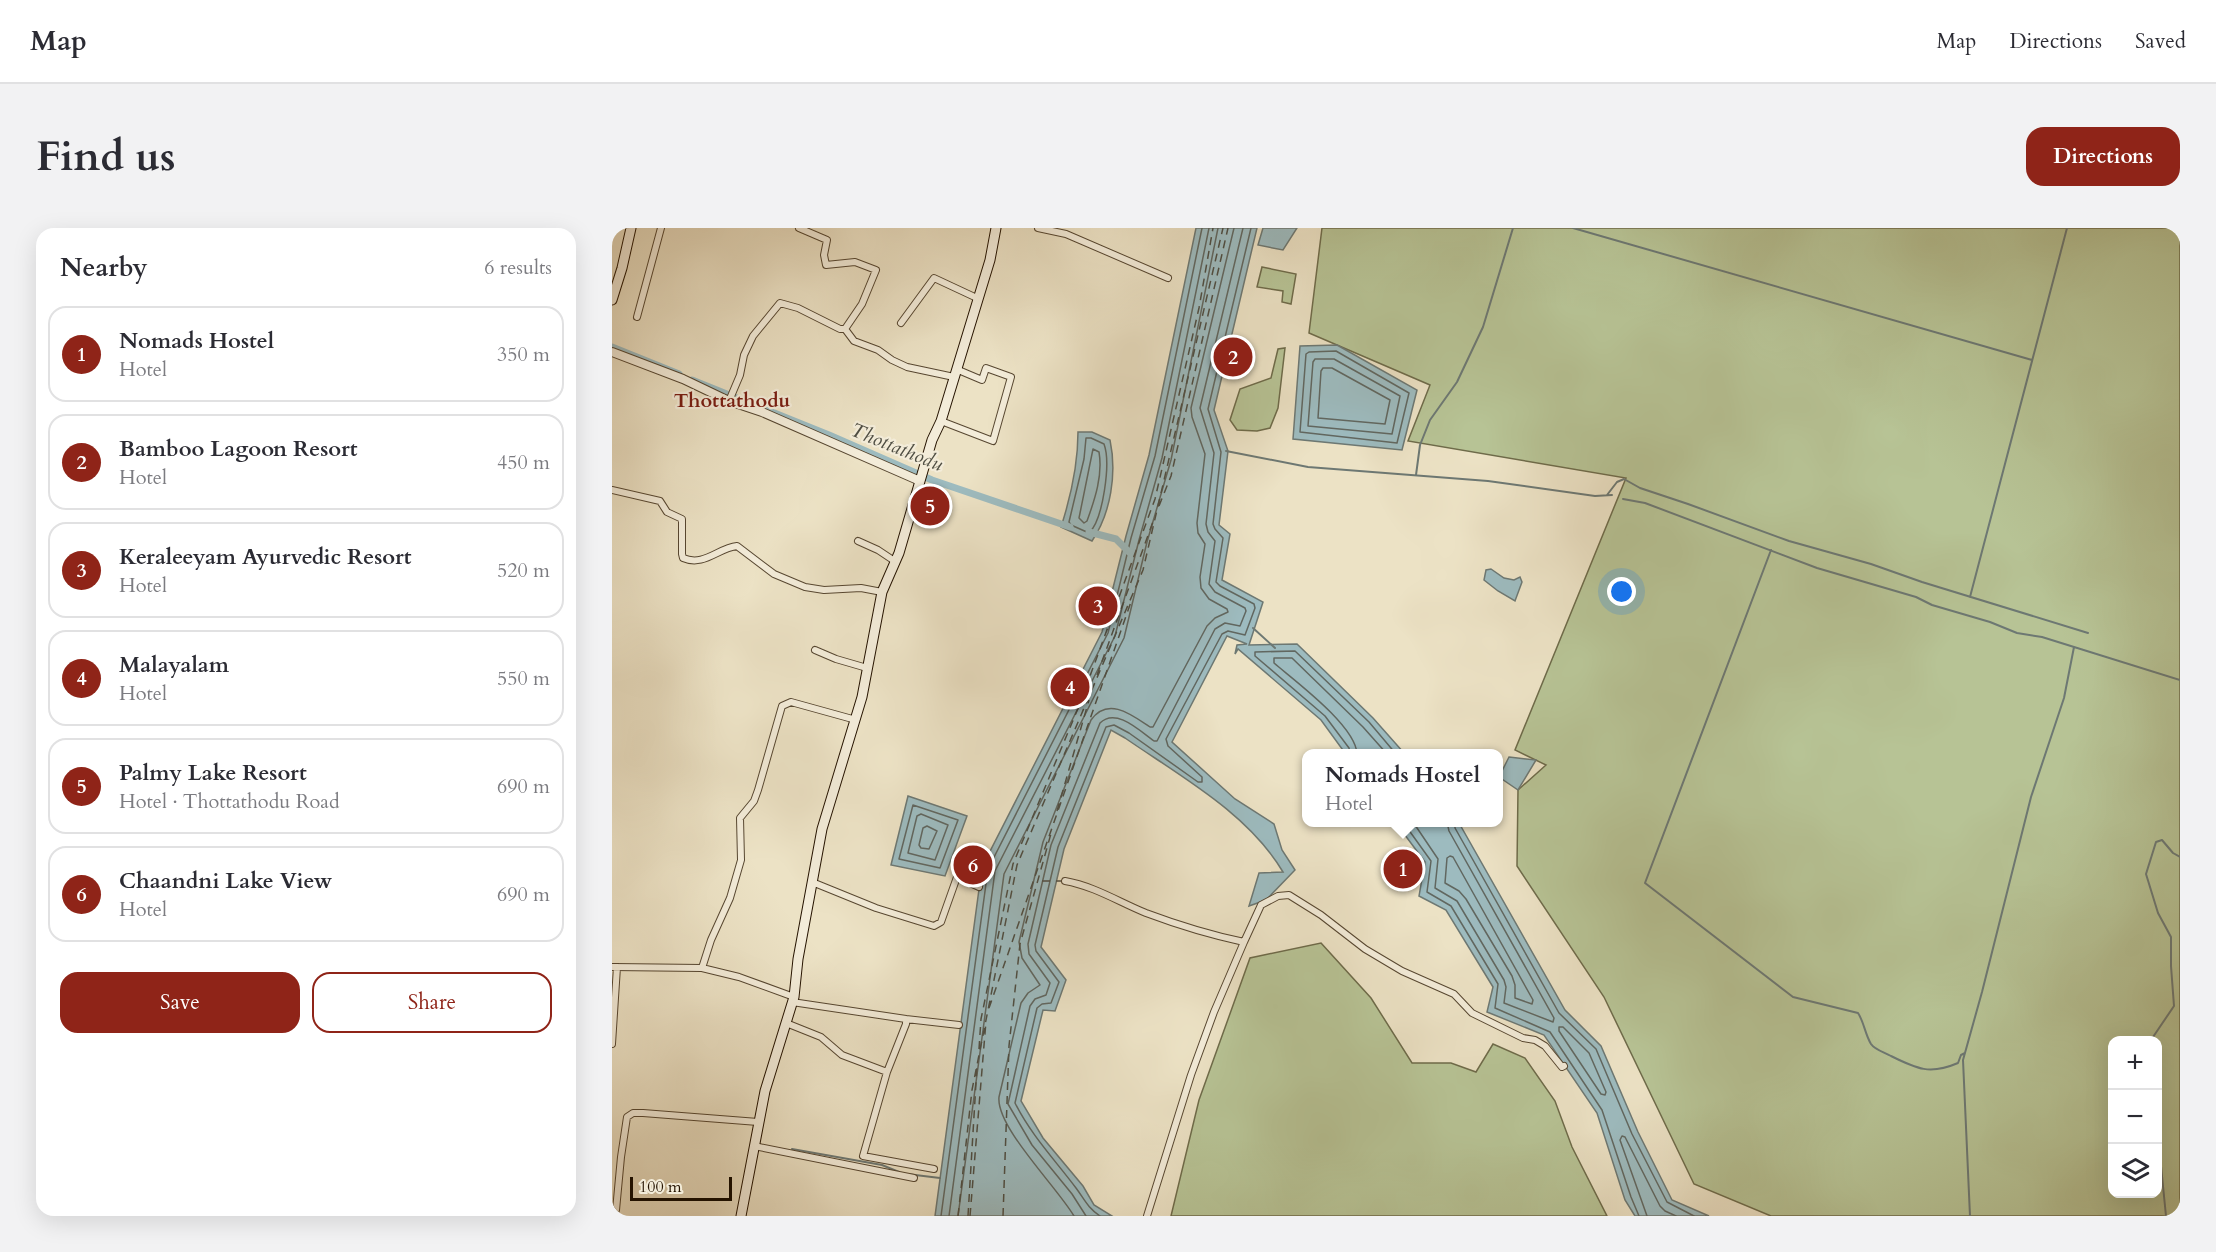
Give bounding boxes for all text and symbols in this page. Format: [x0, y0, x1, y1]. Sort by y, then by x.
text: Map [30, 22, 87, 60]
text: Map [1936, 27, 1976, 56]
text: Directions [2009, 27, 2102, 56]
text: Saved [2135, 27, 2186, 56]
button: Directions [2026, 127, 2180, 186]
text: Find us [36, 128, 176, 185]
text: Nearby [60, 250, 148, 285]
text: 6 results [484, 254, 552, 281]
text: Nomads Hostel [119, 326, 274, 356]
pin: 2 [1214, 334, 1252, 380]
text: 1 [76, 341, 87, 368]
text: 350 m [497, 341, 550, 368]
text: Hotel [119, 356, 167, 383]
district label: Thottathodu [674, 387, 791, 414]
water label: Thottathodu [847, 416, 947, 478]
text: Bamboo Lagoon Resort [119, 434, 358, 464]
text: 2 [76, 449, 87, 476]
text: 450 m [497, 449, 550, 476]
text: Hotel [119, 464, 167, 491]
pin: 5 [910, 484, 950, 528]
text: Keraleeyam Ayurvedic Resort [119, 542, 412, 572]
text: 3 [76, 557, 87, 584]
text: 520 m [497, 557, 550, 584]
text: Hotel [119, 572, 167, 599]
your location [1607, 577, 1636, 606]
pin: 3 [1078, 584, 1118, 628]
text: Malayalam [119, 650, 229, 680]
pin: 4 [1050, 664, 1090, 710]
text: 4 [76, 665, 87, 692]
text: 550 m [497, 665, 550, 692]
text: Hotel [119, 680, 167, 707]
popup [1302, 749, 1503, 827]
text: Palmy Lake Resort [119, 758, 307, 788]
text: Nomads Hostel [1325, 760, 1480, 790]
text: 5 [76, 773, 87, 800]
text: 690 m [497, 773, 550, 800]
text: Hotel · Thottathodu Road [119, 788, 340, 815]
text: Hotel [1325, 790, 1373, 817]
pin: 6 [954, 842, 992, 888]
pin: 1 [1384, 846, 1422, 892]
text: Chaandni Lake View [119, 866, 332, 896]
text: 6 [76, 881, 87, 908]
text: 690 m [497, 881, 550, 908]
text: Hotel [119, 896, 167, 923]
button: Save [60, 972, 300, 1033]
button: Share [312, 972, 552, 1033]
map controls [2108, 1036, 2162, 1198]
button: + [2108, 1036, 2162, 1090]
button: − [2108, 1090, 2162, 1144]
button: layers [2108, 1144, 2162, 1198]
scale bar [630, 1174, 732, 1202]
text: 100 m [639, 1176, 681, 1198]

